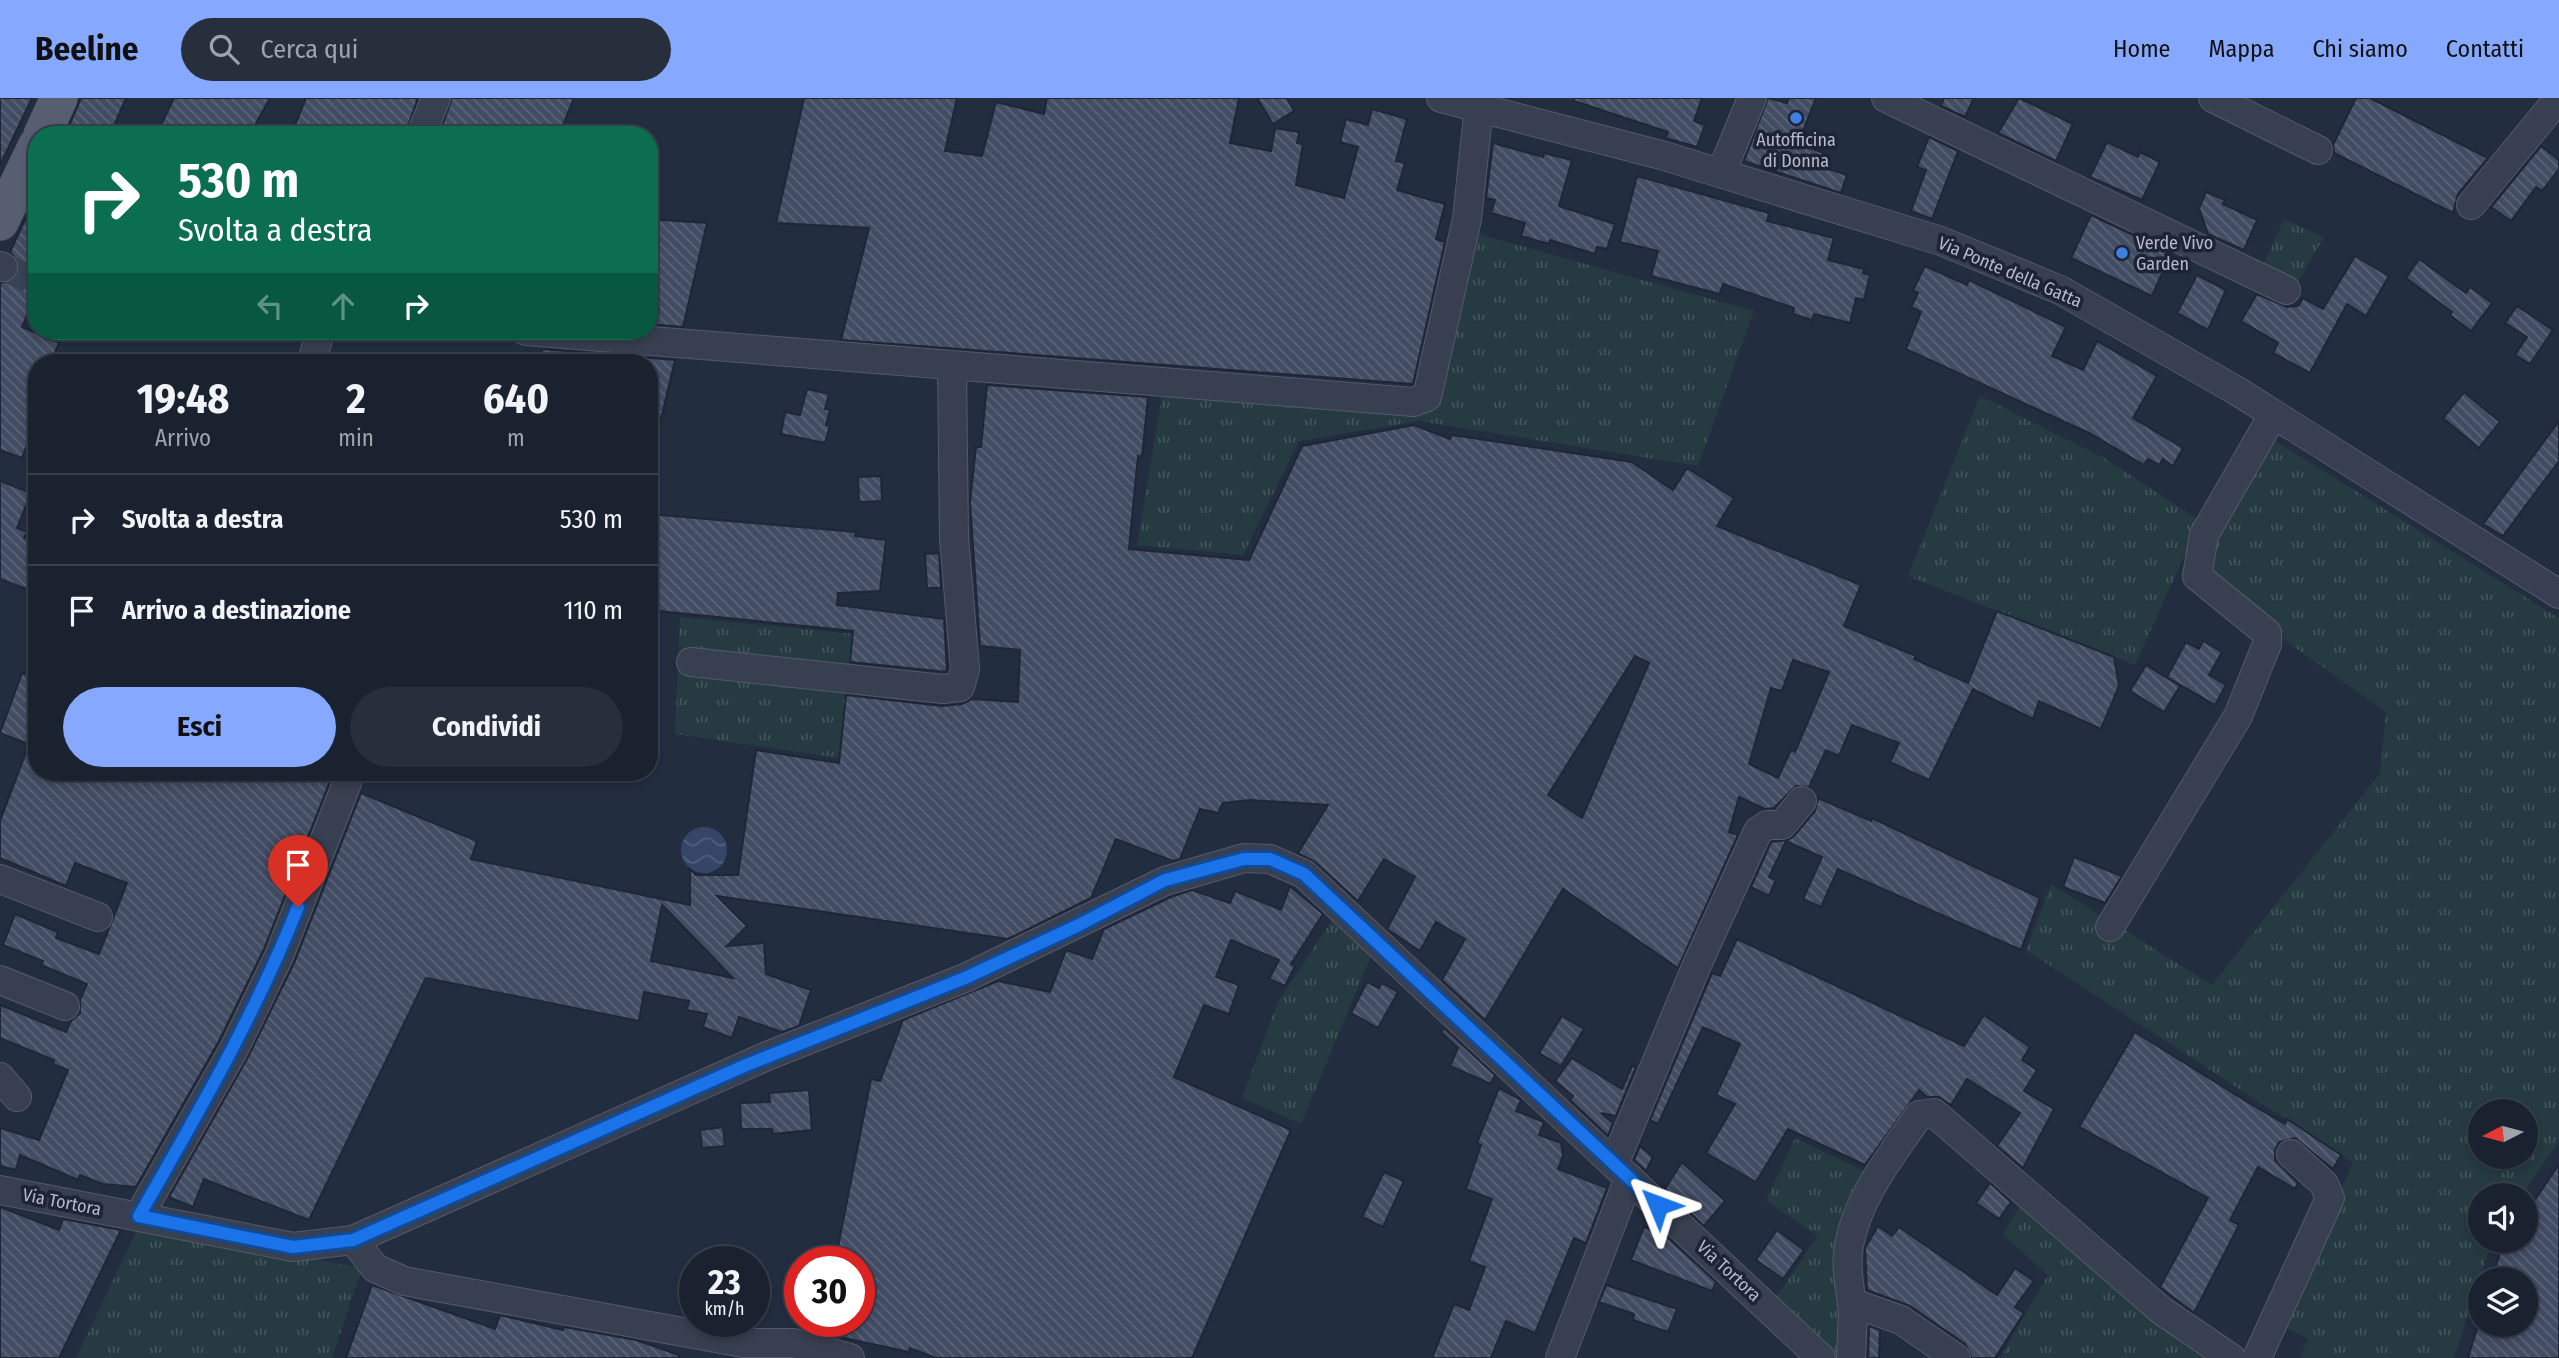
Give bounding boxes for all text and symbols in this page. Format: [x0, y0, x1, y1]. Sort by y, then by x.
search box [181, 18, 671, 81]
text: Beeline [35, 29, 139, 69]
icon: search [205, 30, 243, 68]
text: Cerca qui [261, 34, 358, 65]
text: Home [2113, 35, 2170, 63]
text: Mappa [2208, 35, 2274, 63]
text: Chi siamo [2312, 35, 2408, 63]
text: Contatti [2446, 35, 2524, 63]
marker: Autofficina di Donna [1788, 110, 1804, 126]
place label: Autofficina di Donna [1756, 129, 1836, 172]
text: 530 m [178, 151, 299, 210]
icon: right [63, 154, 154, 245]
text: Svolta a destra [178, 211, 373, 249]
street label: Via Ponte della Gatta [1935, 232, 2085, 312]
place label: Verde Vivo Garden [2136, 232, 2213, 275]
marker: Verde Vivo Garden [2114, 245, 2130, 261]
icon: left [251, 287, 289, 325]
icon: ahead [324, 287, 362, 325]
icon: right [397, 287, 435, 325]
text: 19:48 [137, 374, 229, 424]
text: 2 [346, 374, 366, 424]
text: 640 [483, 374, 549, 424]
text: Arrivo [155, 424, 211, 452]
text: min [338, 424, 374, 452]
text: m [507, 424, 525, 452]
icon: right [63, 501, 101, 539]
text: Svolta a destra [122, 504, 283, 535]
text: 530 m [560, 504, 623, 535]
icon: arrive [63, 592, 101, 630]
text: Arrivo a destinazione [122, 595, 351, 626]
text: 110 m [563, 595, 623, 626]
button: Esci [63, 687, 336, 767]
button: Condividi [350, 687, 623, 767]
pin [268, 835, 328, 907]
icon: arrive [279, 846, 317, 884]
north arrow [2468, 1099, 2538, 1169]
map controls [2468, 1099, 2538, 1337]
position arrow [1621, 1168, 1695, 1242]
button: sound [2468, 1183, 2538, 1253]
street label: Via Tortora [21, 1184, 103, 1220]
street label: Via Tortora [1692, 1236, 1766, 1306]
speed limit sign: 30 [784, 1246, 875, 1337]
text: 23 [708, 1261, 741, 1303]
button: layers [2468, 1267, 2538, 1337]
text: km/h [704, 1298, 745, 1320]

